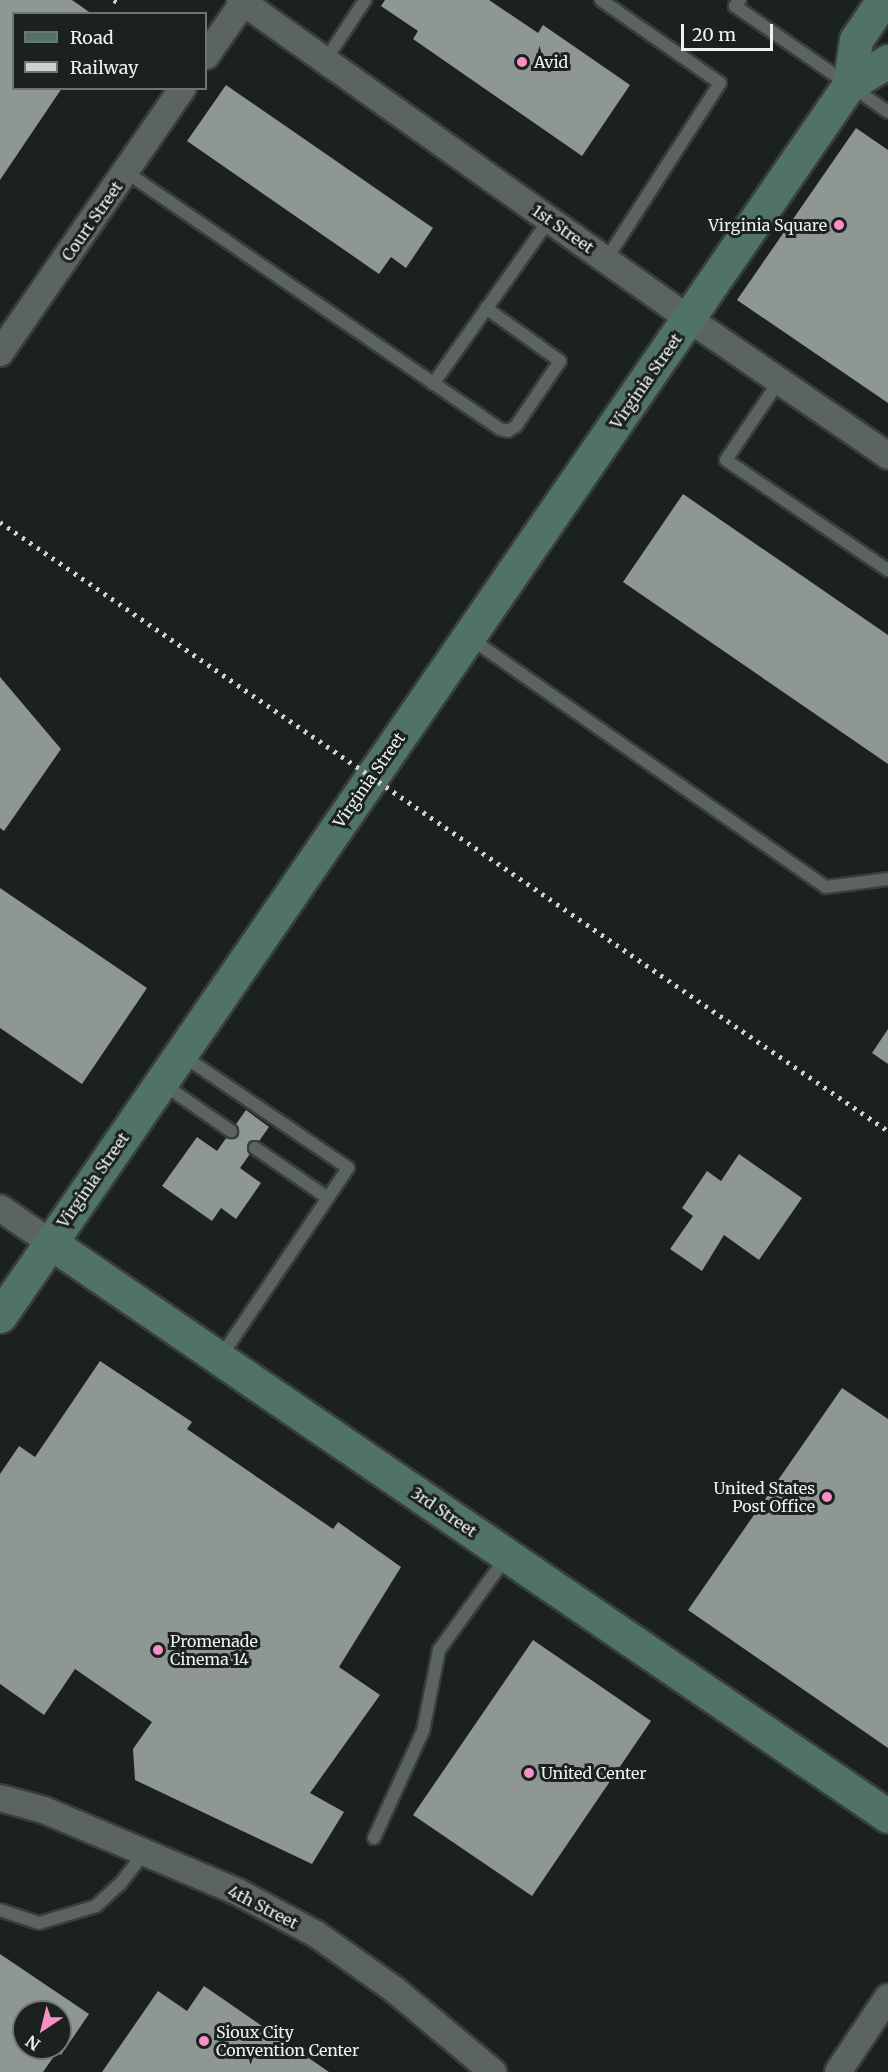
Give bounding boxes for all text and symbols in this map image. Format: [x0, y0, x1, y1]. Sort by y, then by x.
legend [12, 12, 207, 90]
scale bar [684, 12, 776, 50]
text: 20 m [692, 23, 736, 46]
text: Road [70, 26, 114, 49]
place label: Avid [534, 52, 568, 72]
marker: Avid [515, 55, 529, 69]
text: Railway [70, 56, 138, 79]
street label: Court Street [58, 178, 126, 264]
street label: 1st Street [528, 201, 598, 257]
place label: Virginia Square [708, 215, 827, 235]
marker: Virginia Square [832, 218, 846, 232]
street label: Virginia Street [606, 330, 686, 432]
street label: Virginia Street [329, 729, 409, 831]
street label: Virginia Street [53, 1129, 133, 1231]
place label: United States Post Office [714, 1478, 815, 1516]
street label: 3rd Street [408, 1483, 480, 1541]
marker: United States Post Office [820, 1490, 834, 1504]
place label: Promenade Cinema 14 [170, 1631, 258, 1669]
marker: Promenade Cinema 14 [151, 1643, 165, 1657]
place label: United Center [541, 1763, 646, 1783]
marker: United Center [522, 1766, 536, 1780]
street label: 4th Street [225, 1881, 301, 1933]
north arrow [12, 2000, 72, 2060]
place label: Sioux City Convention Center [216, 2022, 359, 2060]
text: N [22, 2031, 44, 2055]
marker: Sioux City Convention Center [197, 2034, 211, 2048]

